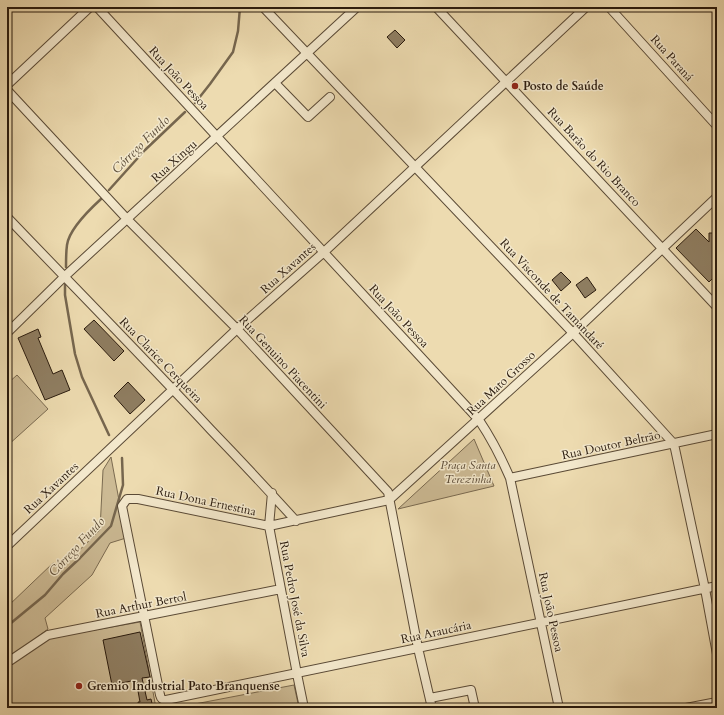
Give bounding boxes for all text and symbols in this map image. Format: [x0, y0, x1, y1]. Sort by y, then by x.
street label: Rua Paraná [647, 31, 698, 85]
street label: Rua João Pessoa [146, 43, 213, 114]
place label: Posto de Saúde [523, 78, 604, 94]
marker: Posto de Saúde [510, 81, 520, 91]
street label: Rua Barão do Rio Branco [544, 104, 645, 210]
water label: Córrego Fundo [108, 112, 174, 178]
street label: Rua Xingu [148, 136, 201, 186]
street label: Rua Visconde de Tamandaré [496, 235, 608, 353]
street label: Rua Xavantes [257, 239, 319, 297]
street label: Rua João Pessoa [366, 281, 433, 352]
street label: Rua Genuino Piacentini [235, 312, 331, 413]
street label: Rua Clarice Cerqueira [116, 314, 207, 407]
street label: Rua Mato Grosso [463, 347, 539, 419]
street label: Rua Doutor Beltrão [560, 427, 662, 463]
park label: Praça Santa Terezinha [440, 457, 496, 487]
street label: Rua Xavantes [20, 459, 82, 517]
street label: Rua Dona Ernestina [154, 483, 258, 520]
water label: Córrego Fundo [44, 513, 109, 580]
street label: Rua Pedro José da Silva [276, 540, 314, 659]
street label: Rua João Pessoa [535, 571, 567, 654]
street label: Rua Arthur Bertol [94, 588, 188, 622]
street label: Rua Araucária [399, 617, 473, 647]
place label: Gremio Industrial Pato Branquense [87, 678, 280, 694]
marker: Gremio Industrial Pato Branquense [74, 681, 84, 691]

